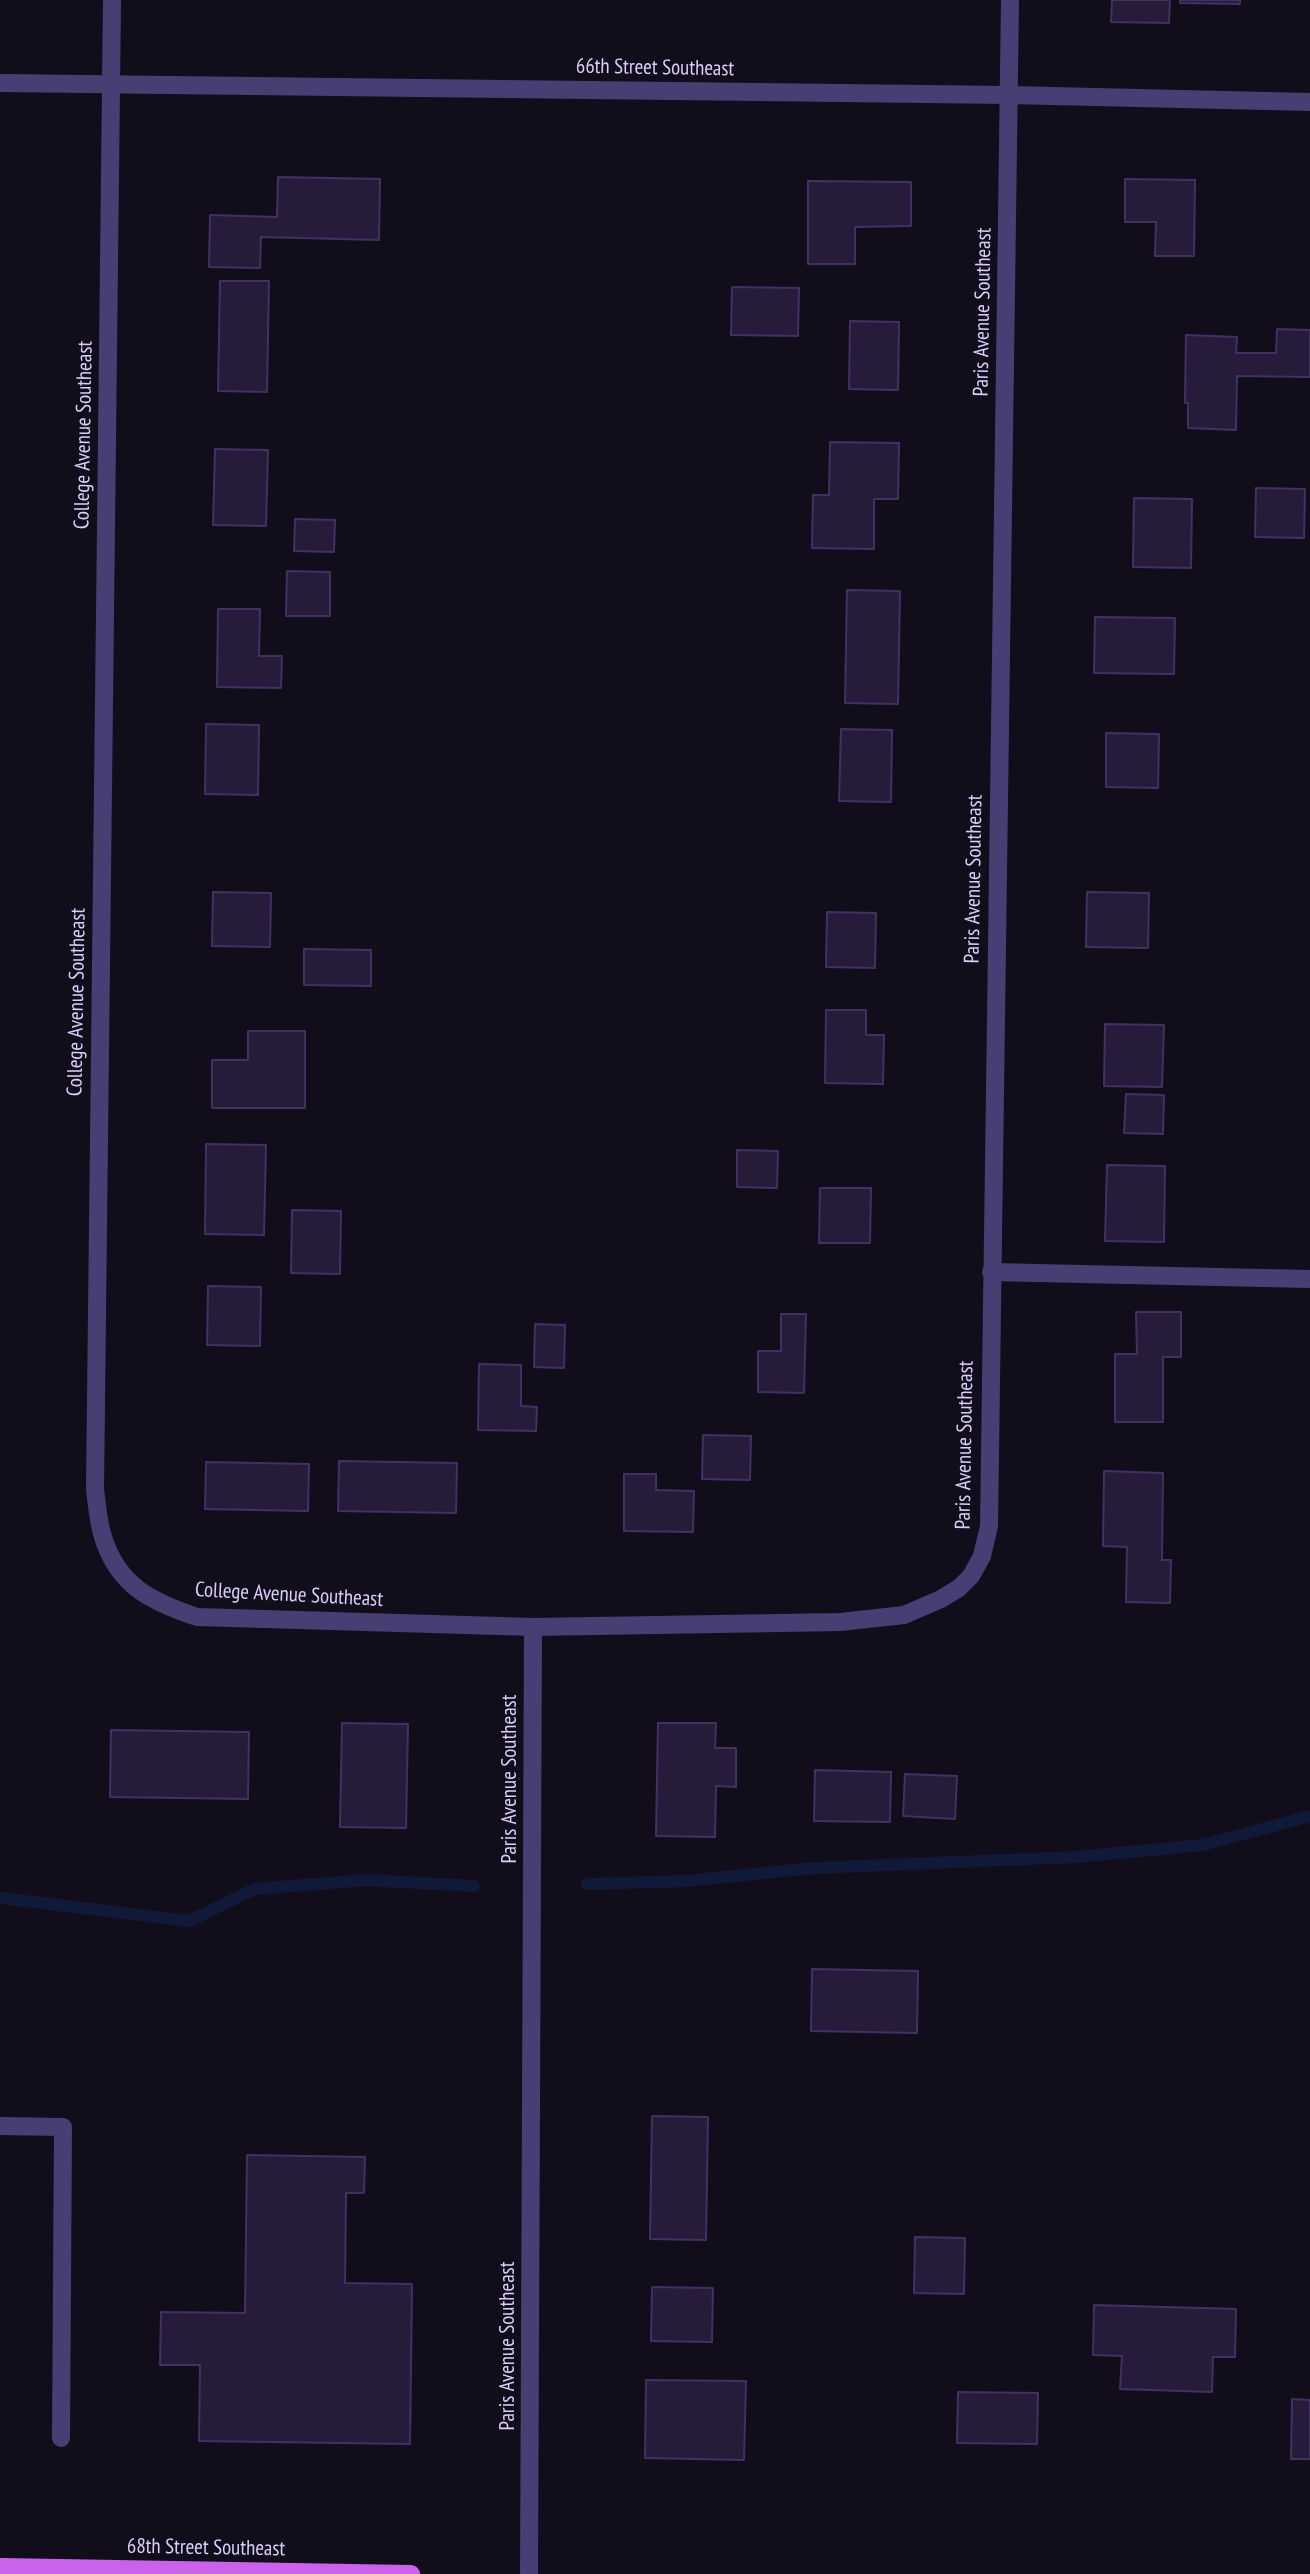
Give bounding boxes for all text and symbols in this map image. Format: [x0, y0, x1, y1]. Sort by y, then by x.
street label: 66th Street Southeast [576, 54, 734, 82]
street label: Paris Avenue Southeast [969, 227, 997, 397]
street label: College Avenue Southeast [70, 341, 98, 529]
street label: Paris Avenue Southeast [960, 794, 988, 964]
street label: College Avenue Southeast [63, 908, 91, 1096]
street label: Paris Avenue Southeast [951, 1360, 979, 1530]
street label: College Avenue Southeast [194, 1577, 384, 1613]
street label: Paris Avenue Southeast [497, 1695, 523, 1863]
street label: Paris Avenue Southeast [495, 2262, 521, 2430]
street label: 68th Street Southeast [127, 2534, 285, 2562]

